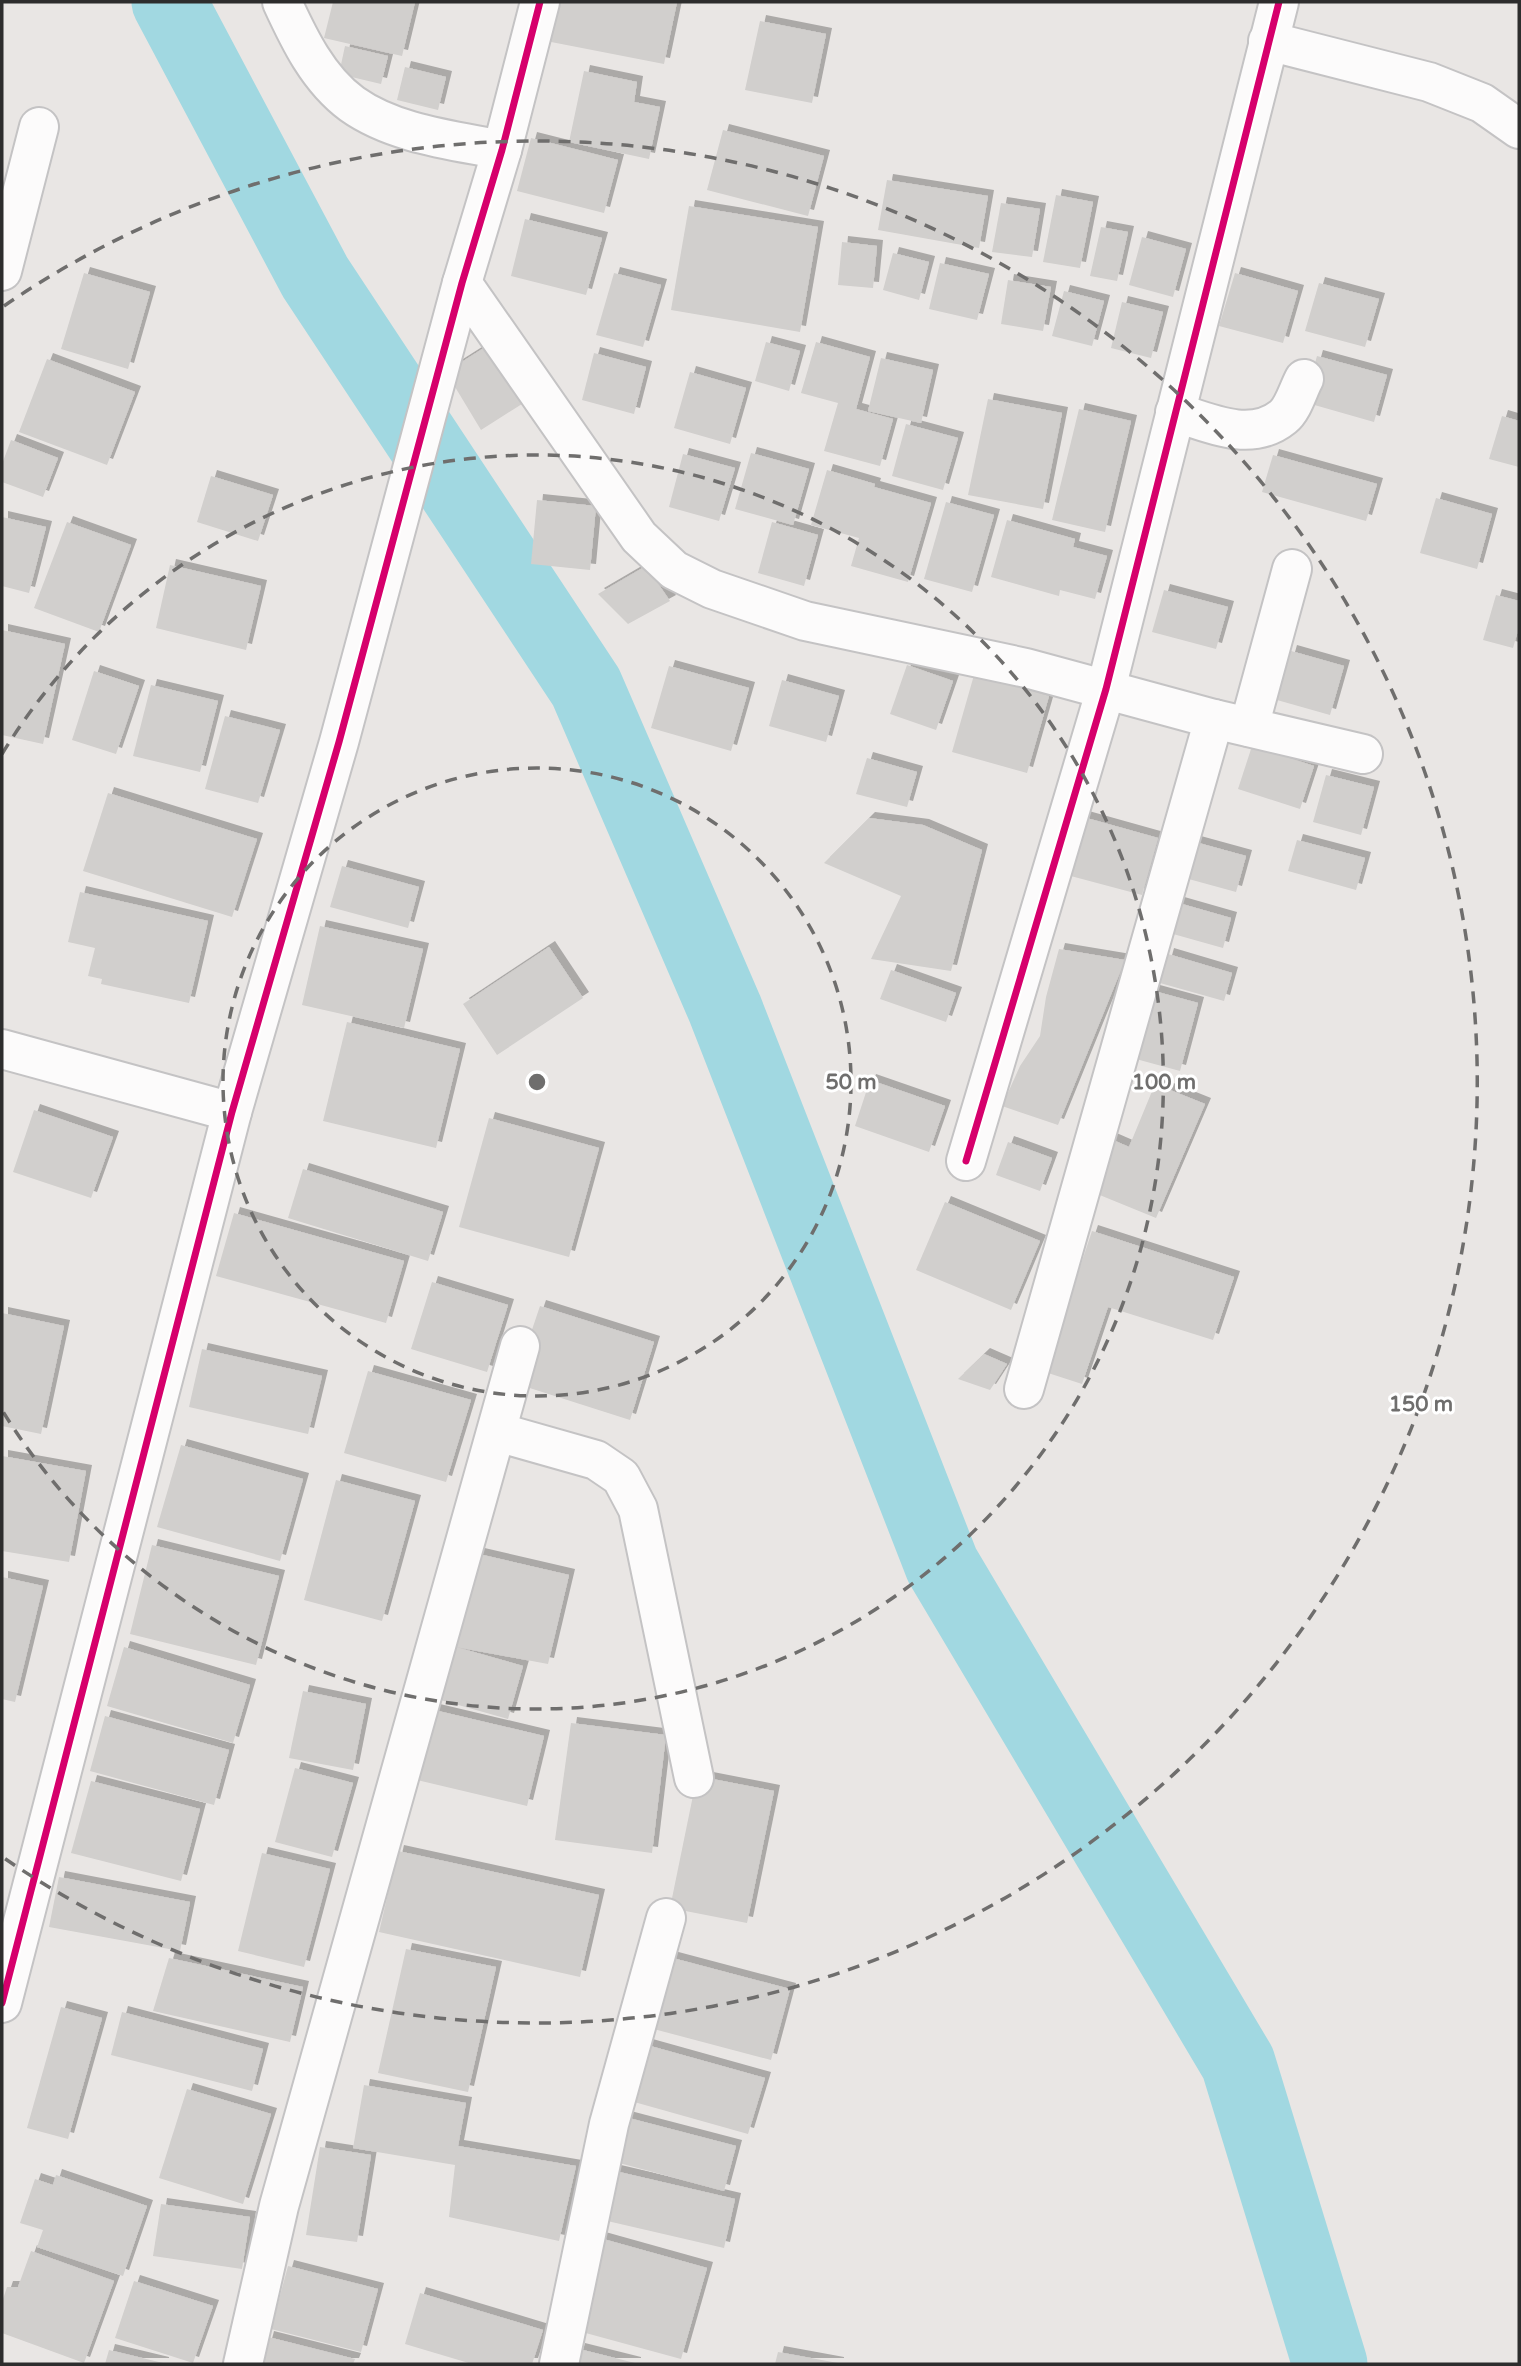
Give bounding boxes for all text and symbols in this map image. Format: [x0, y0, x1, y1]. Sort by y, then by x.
centre of rings [525, 1070, 549, 1094]
text: 50 m [825, 1070, 877, 1095]
text: 100 m [1132, 1070, 1196, 1095]
text: 150 m [1389, 1392, 1453, 1417]

